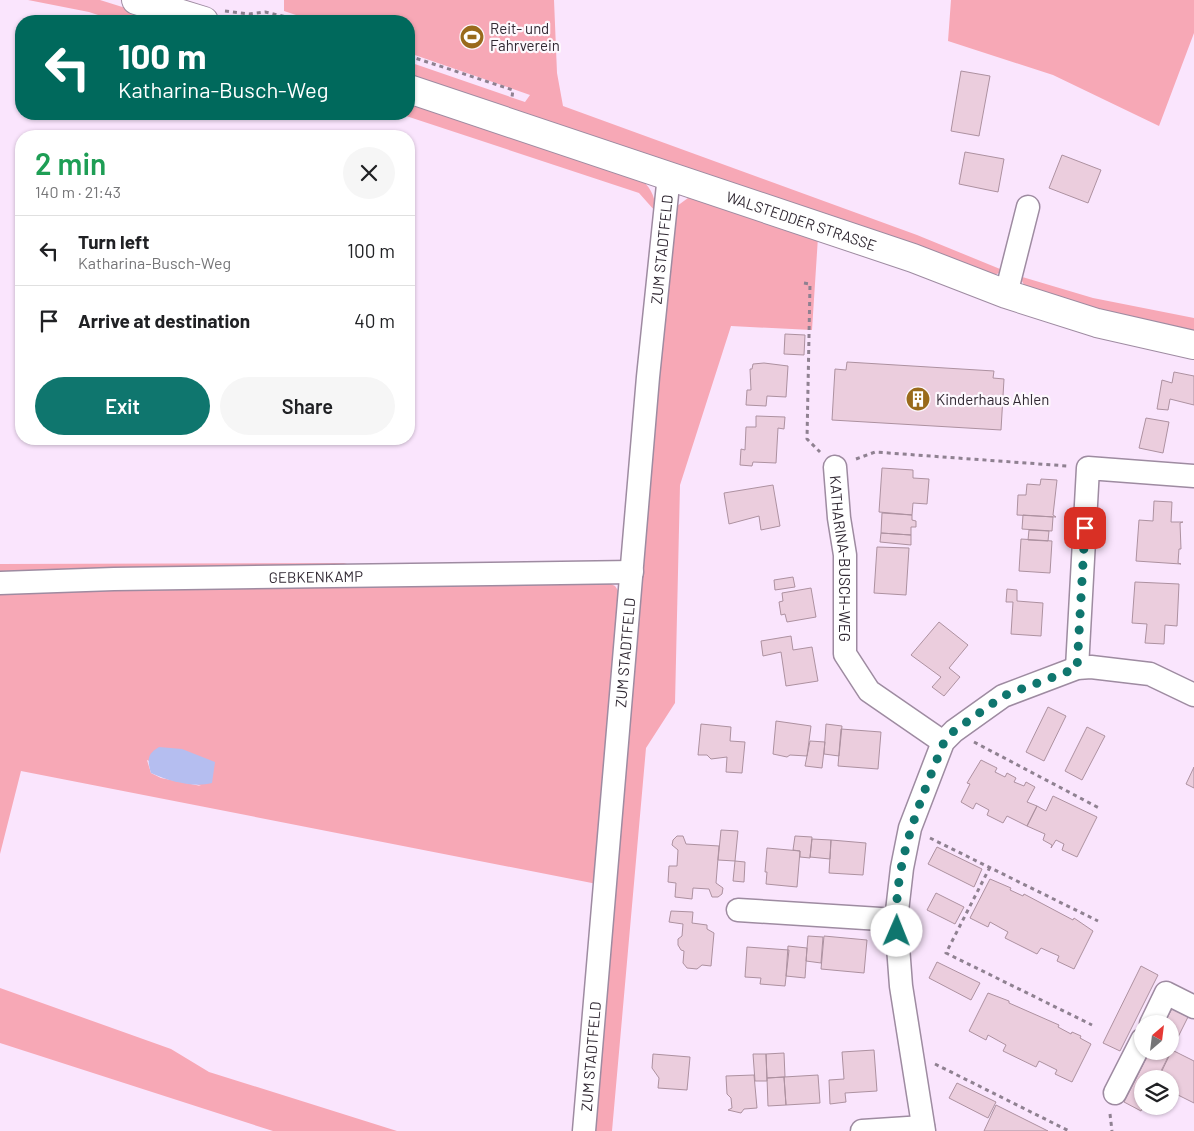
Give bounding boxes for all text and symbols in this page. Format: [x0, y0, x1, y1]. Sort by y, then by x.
place label: Reit- und Fahrverein [490, 19, 560, 54]
sports icon: Reit- und Fahrverein [459, 24, 485, 50]
text: 100 m [118, 34, 207, 76]
icon: left [35, 35, 100, 100]
text: Katharina-Busch-Weg [118, 76, 329, 102]
text: 2 min [35, 145, 106, 181]
button: close [343, 147, 395, 199]
text: 140 m · 21:43 [35, 182, 121, 201]
street label: WALSTEDDER STRASSE [724, 187, 879, 254]
street label: ZUM STADTFELD [647, 194, 676, 305]
text: Turn left [78, 230, 149, 253]
icon: left [35, 237, 63, 265]
text: 100 m [347, 239, 395, 262]
text: Katharina-Busch-Weg [78, 253, 231, 272]
icon: arrive [35, 307, 63, 335]
text: Arrive at destination [78, 309, 250, 332]
text: 40 m [354, 309, 395, 332]
button: Exit [35, 377, 210, 435]
button: Share [220, 377, 395, 435]
building icon: Kinderhaus Ahlen [905, 386, 931, 412]
place label: Kinderhaus Ahlen [936, 390, 1049, 408]
street label: KATHARINA-BUSCH-WEG [827, 475, 854, 642]
pin [1064, 507, 1106, 549]
icon: arrive [1071, 514, 1099, 542]
street label: GEBKENKAMP [269, 567, 363, 586]
street label: ZUM STADTFELD [611, 597, 638, 708]
position arrow [870, 904, 922, 956]
street label: ZUM STADTFELD [577, 1001, 604, 1112]
north arrow [1134, 1015, 1179, 1060]
map controls [1134, 1015, 1179, 1115]
button: layers [1134, 1070, 1179, 1115]

